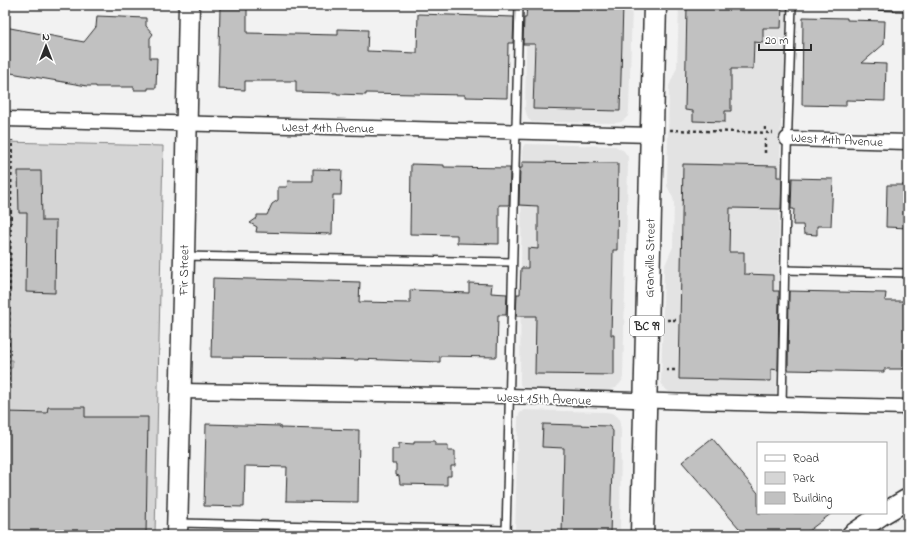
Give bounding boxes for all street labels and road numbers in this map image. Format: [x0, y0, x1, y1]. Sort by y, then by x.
street label: West 14th Avenue [282, 118, 374, 139]
street label: West 14th Avenue [790, 129, 884, 152]
street label: Granville Street [640, 218, 661, 298]
street label: Fir Street [175, 244, 194, 297]
road number: BC 99 [630, 316, 664, 336]
street label: West 15th Avenue [496, 388, 592, 411]

